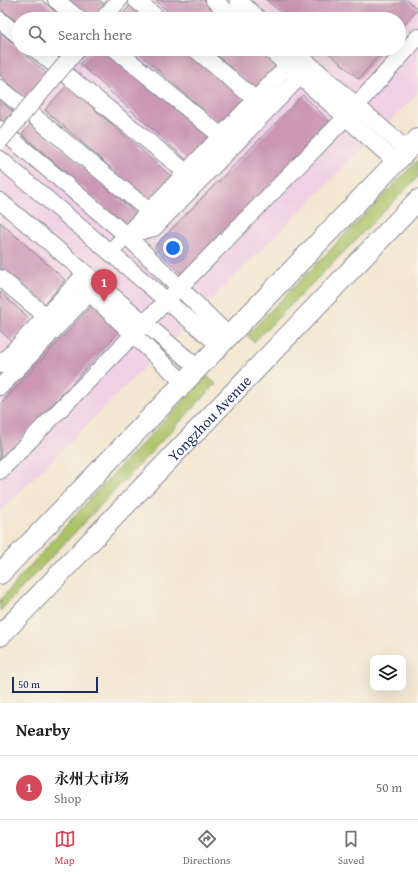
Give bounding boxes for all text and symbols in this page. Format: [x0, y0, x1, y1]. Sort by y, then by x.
search box [12, 12, 406, 56]
icon: search [26, 23, 48, 45]
text: Search here [58, 24, 132, 45]
your location [163, 238, 183, 258]
pin: 1 [91, 269, 117, 302]
street label: Yongzhou Avenue [163, 370, 255, 466]
map controls [370, 655, 406, 691]
button: layers [370, 655, 406, 691]
scale bar [12, 675, 98, 694]
text: 50 m [18, 676, 40, 692]
text: Nearby [16, 717, 70, 742]
text: 永州大市场 [54, 768, 129, 789]
text: 1 [26, 778, 32, 797]
text: 50 m [376, 778, 402, 797]
text: Shop [54, 789, 81, 808]
tab: Map [54, 828, 76, 868]
tab: Directions [183, 828, 230, 868]
tab: Saved [338, 828, 364, 868]

